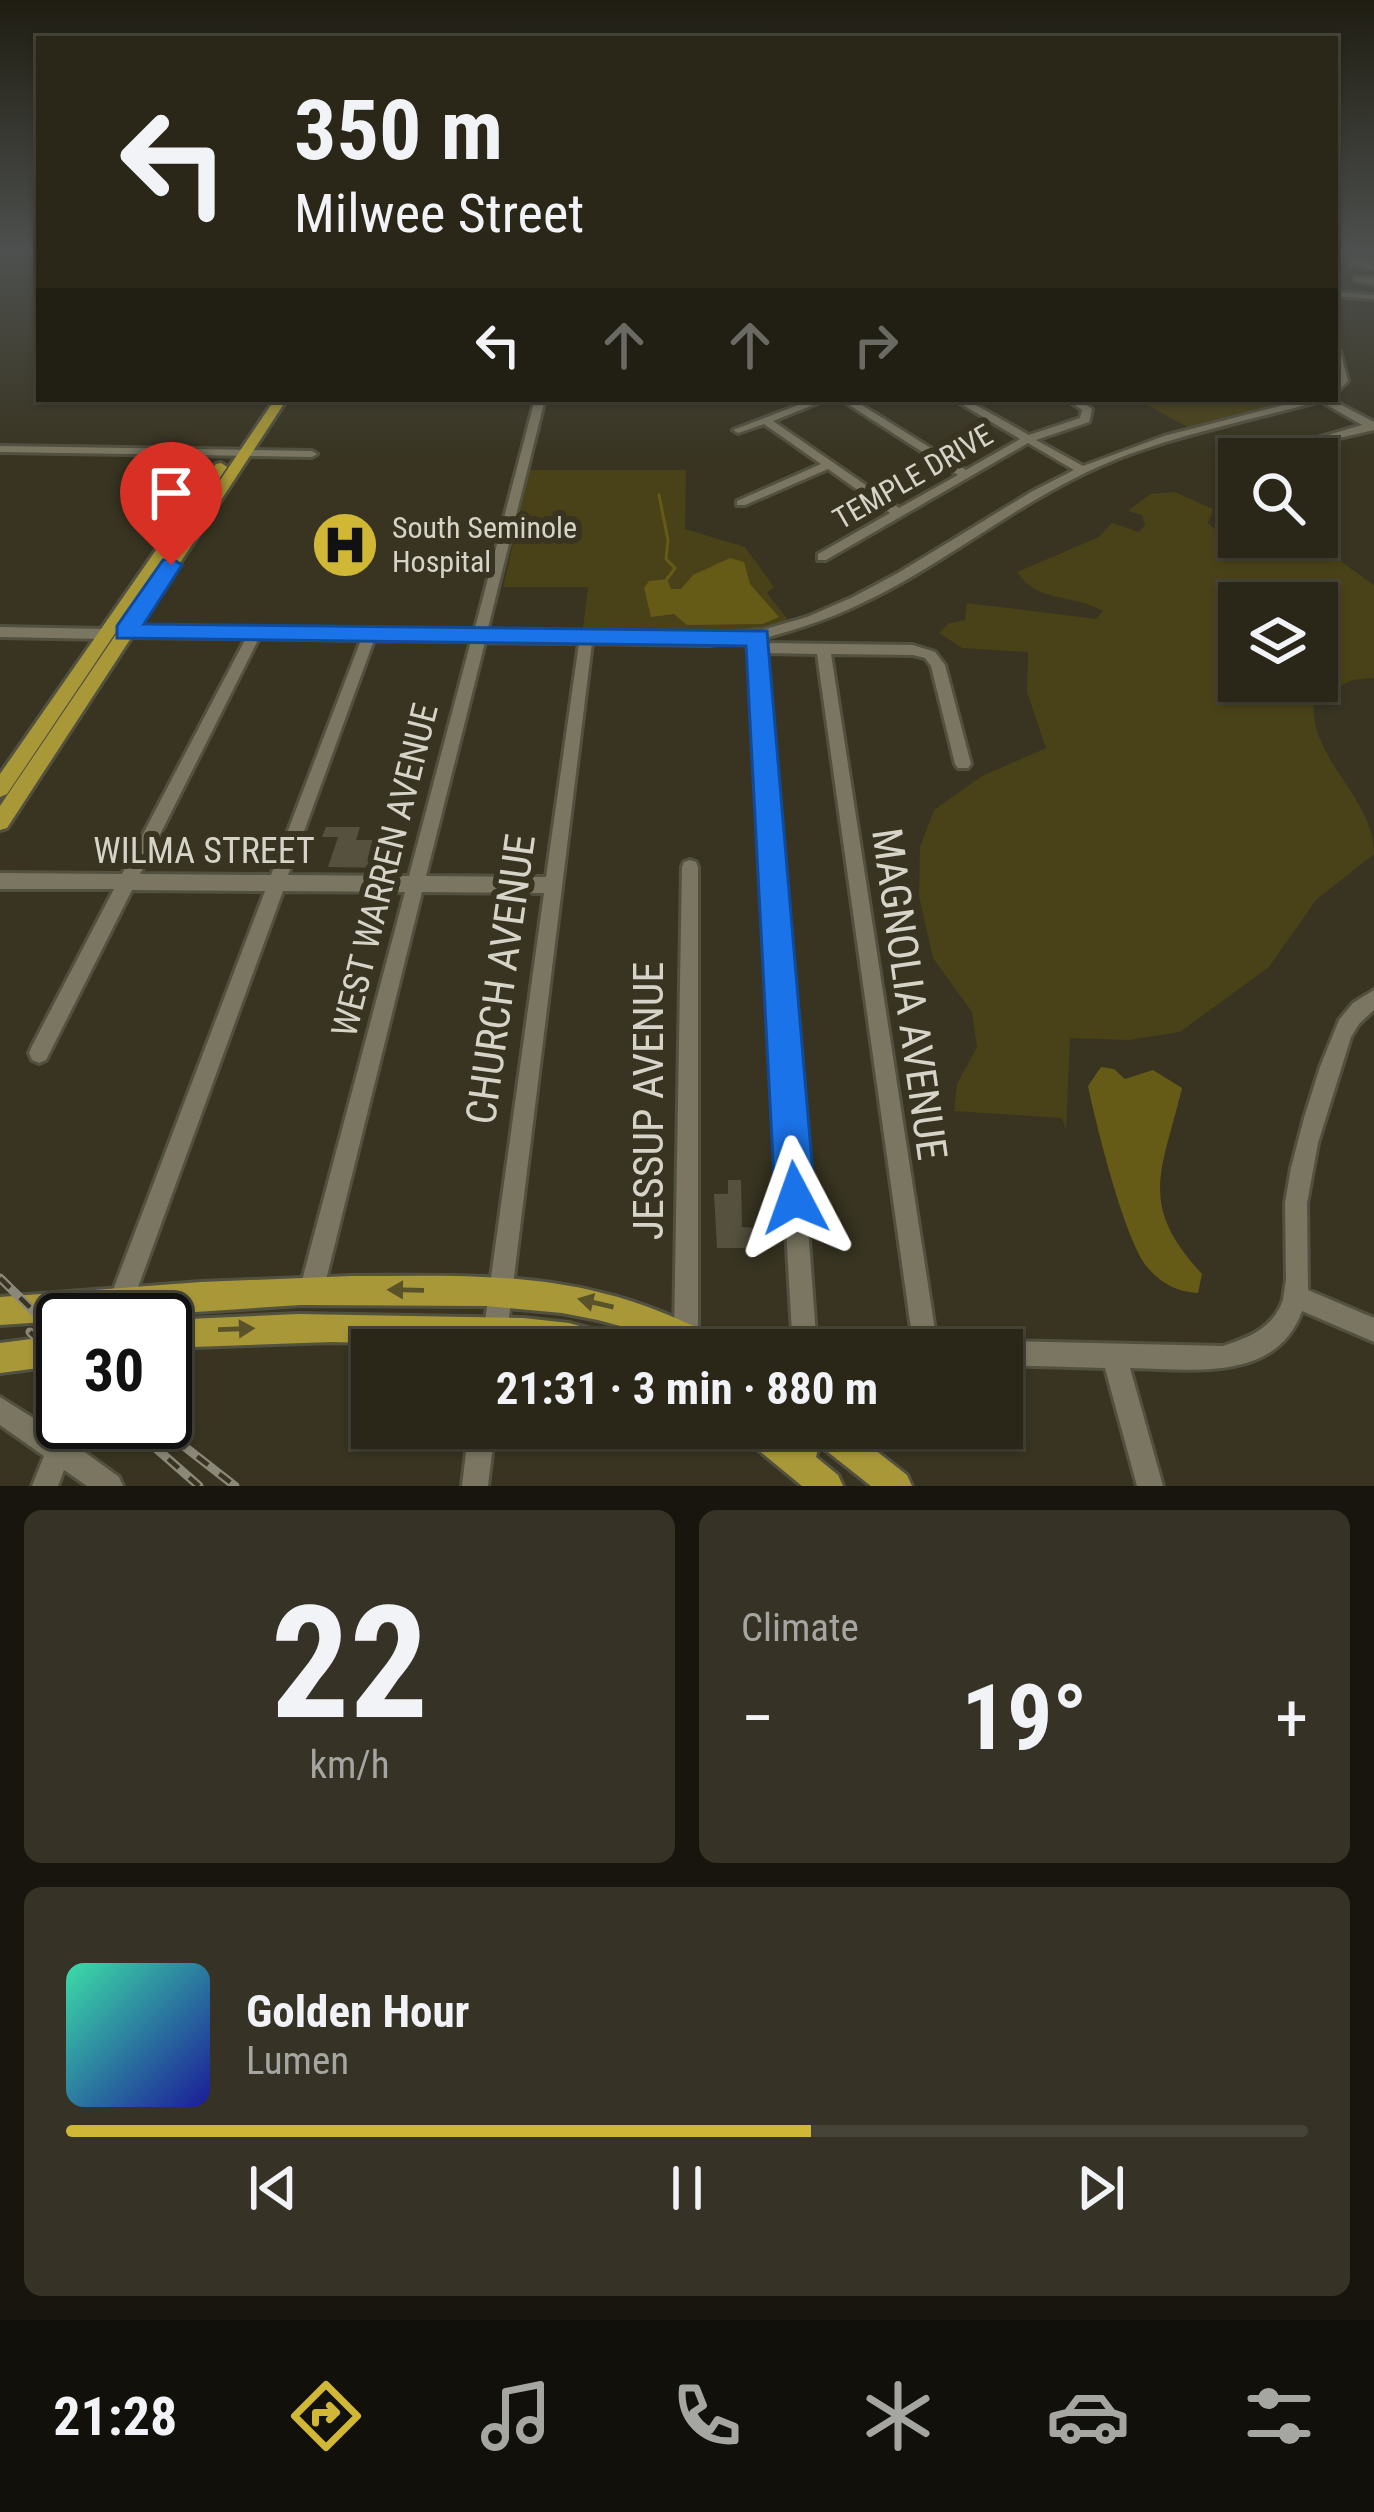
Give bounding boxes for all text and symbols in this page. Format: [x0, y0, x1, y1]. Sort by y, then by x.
text: 350 m [294, 81, 503, 180]
icon: left [96, 84, 252, 240]
text: Milwee Street [294, 182, 584, 245]
icon: left [465, 312, 531, 378]
icon: ahead [591, 312, 657, 378]
icon: ahead [717, 312, 783, 378]
icon: right [843, 312, 909, 378]
street label: TEMPLE DRIVE [827, 417, 999, 536]
map controls [1218, 438, 1338, 702]
button: search [1218, 438, 1338, 558]
pin [120, 442, 222, 565]
icon: arrive [138, 460, 204, 526]
hospital icon: South Seminole Hospital [310, 510, 380, 580]
place label: South Seminole Hospital [392, 510, 577, 579]
button: layers [1218, 582, 1338, 702]
street label: WEST WARREN AVENUE [323, 699, 447, 1041]
street label: MAGNOLIA AVENUE [862, 825, 957, 1163]
street label: WILMA STREET [93, 830, 315, 872]
street label: CHURCH AVENUE [456, 831, 545, 1127]
street label: JESSUP AVENUE [624, 962, 673, 1240]
position arrow [732, 1135, 858, 1261]
one-way arrow [386, 1280, 424, 1300]
speed limit sign: 30 [36, 1293, 192, 1449]
one-way arrow [577, 1293, 614, 1312]
one-way arrow [218, 1319, 256, 1338]
text: 21:31 · 3 min · 880 m [496, 1362, 878, 1415]
text: 22 [271, 1572, 428, 1755]
text: Climate [741, 1605, 859, 1651]
text: 19° [962, 1666, 1088, 1771]
text: − [741, 1680, 774, 1757]
text: + [1275, 1680, 1308, 1757]
text: km/h [309, 1742, 390, 1788]
text: Golden Hour [246, 1985, 469, 2038]
text: Lumen [246, 2038, 349, 2084]
icon: previous [240, 2155, 306, 2221]
icon: pause [654, 2155, 720, 2221]
icon: next [1068, 2155, 1134, 2221]
icon: directions [284, 2374, 368, 2458]
icon: music [474, 2374, 558, 2458]
icon: phone [665, 2374, 749, 2458]
icon: climate [856, 2374, 940, 2458]
icon: car [1046, 2374, 1130, 2458]
icon: filters [1237, 2374, 1321, 2458]
text: 21:28 [53, 2385, 177, 2448]

